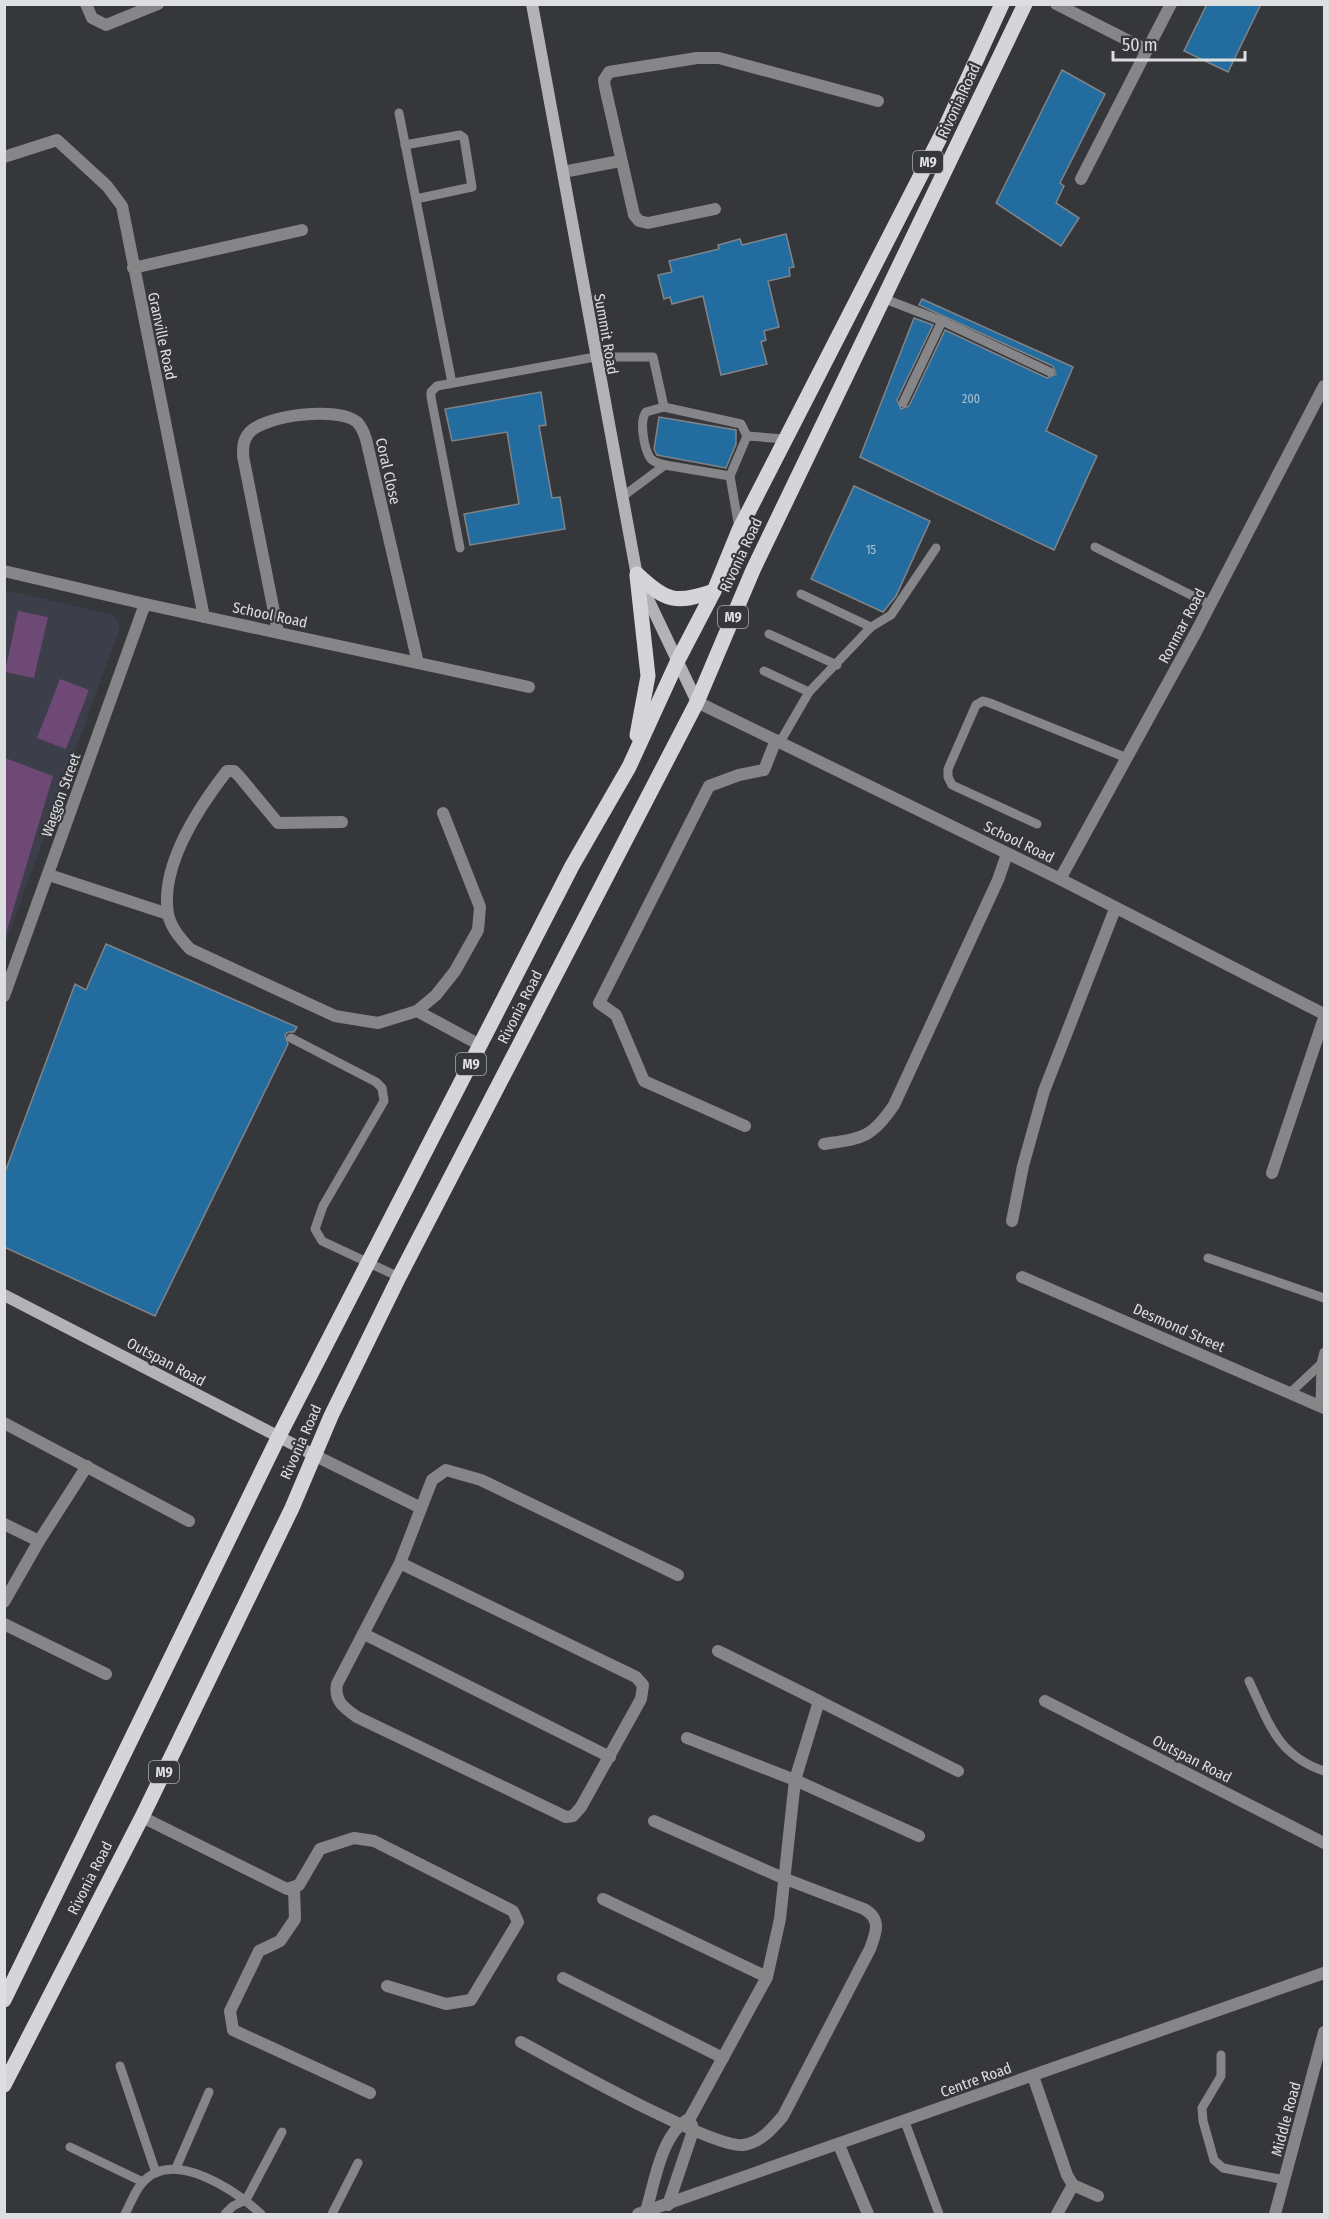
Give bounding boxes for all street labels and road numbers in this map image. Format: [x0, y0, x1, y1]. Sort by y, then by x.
street label: Rivonia Road [934, 61, 984, 141]
road number: M9 [913, 151, 943, 173]
street label: Granville Road [144, 291, 180, 381]
street label: Summit Road [590, 292, 622, 376]
street label: Coral Close [372, 436, 404, 506]
street label: Rivonia Road [716, 515, 766, 595]
street label: Ronmar Road [1155, 585, 1209, 667]
street label: School Road [231, 598, 309, 632]
road number: M9 [718, 606, 748, 628]
street label: Waggon Street [37, 750, 85, 839]
street label: School Road [981, 817, 1057, 867]
street label: Rivonia Road [494, 967, 546, 1047]
road number: M9 [456, 1053, 486, 1075]
street label: Desmond Street [1130, 1300, 1228, 1356]
street label: Outspan Road [124, 1334, 208, 1390]
street label: Rivonia Road [276, 1402, 326, 1482]
street label: Outspan Road [1149, 1731, 1235, 1787]
road number: M9 [149, 1761, 179, 1783]
street label: Rivonia Road [64, 1838, 116, 1918]
street label: Centre Road [938, 2059, 1014, 2101]
street label: Middle Road [1267, 2080, 1305, 2158]

